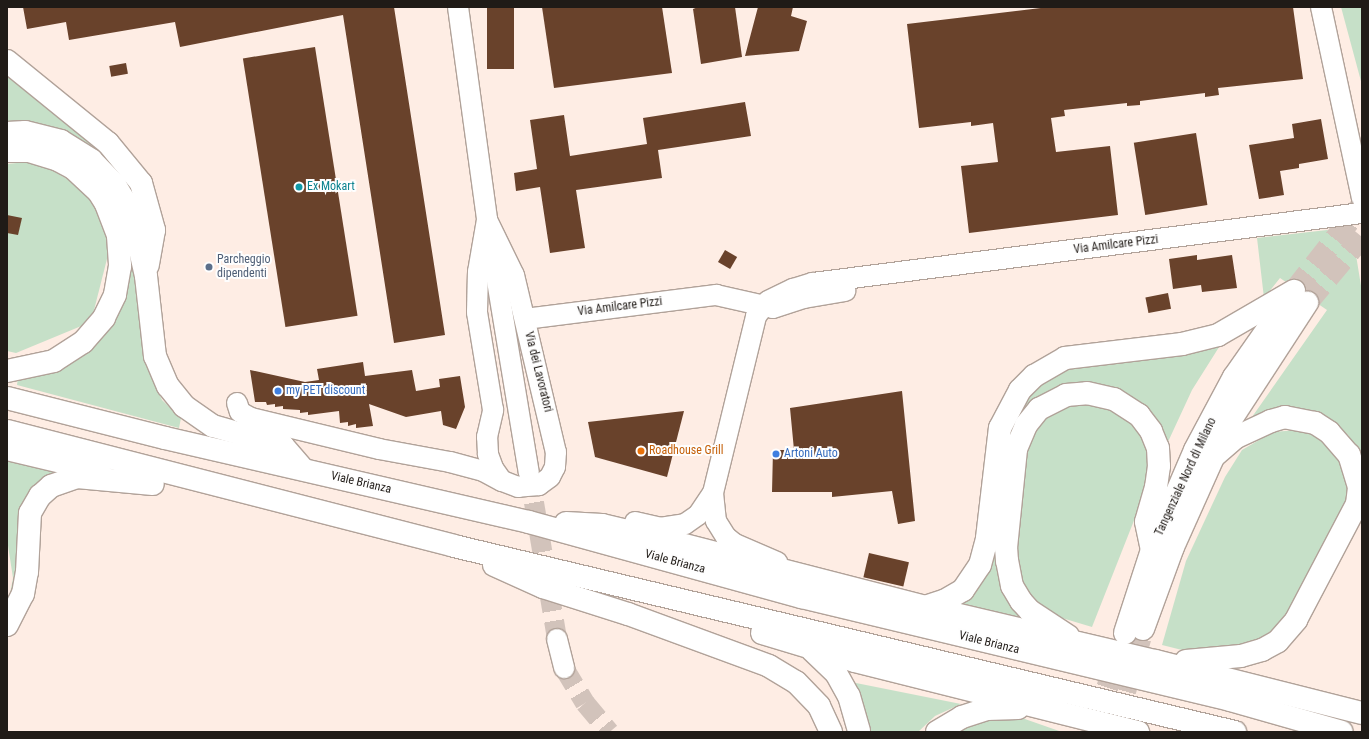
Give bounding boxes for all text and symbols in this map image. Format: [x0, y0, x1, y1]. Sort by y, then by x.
place label: Ex Mokart [307, 180, 355, 194]
marker: Ex Mokart [294, 182, 304, 192]
street label: Via Amilcare Pizzi [1073, 233, 1159, 257]
place label: Parcheggio dipendenti [217, 253, 270, 281]
marker: Parcheggio dipendenti [204, 262, 214, 272]
street label: Via Amilcare Pizzi [577, 295, 663, 319]
street label: Via dei Lavoratori [521, 330, 555, 414]
place label: my PET discount [286, 384, 365, 398]
marker: my PET discount [273, 386, 283, 396]
street label: Tangenziale Nord di Milano [1152, 416, 1220, 538]
place label: Roadhouse Grill [649, 444, 724, 458]
marker: Roadhouse Grill [636, 446, 646, 456]
place label: Artoni Auto [784, 447, 838, 461]
marker: Artoni Auto [771, 449, 781, 459]
street label: Viale Brianza [329, 469, 393, 497]
street label: Viale Brianza [643, 547, 707, 577]
street label: Viale Brianza [957, 629, 1021, 657]

